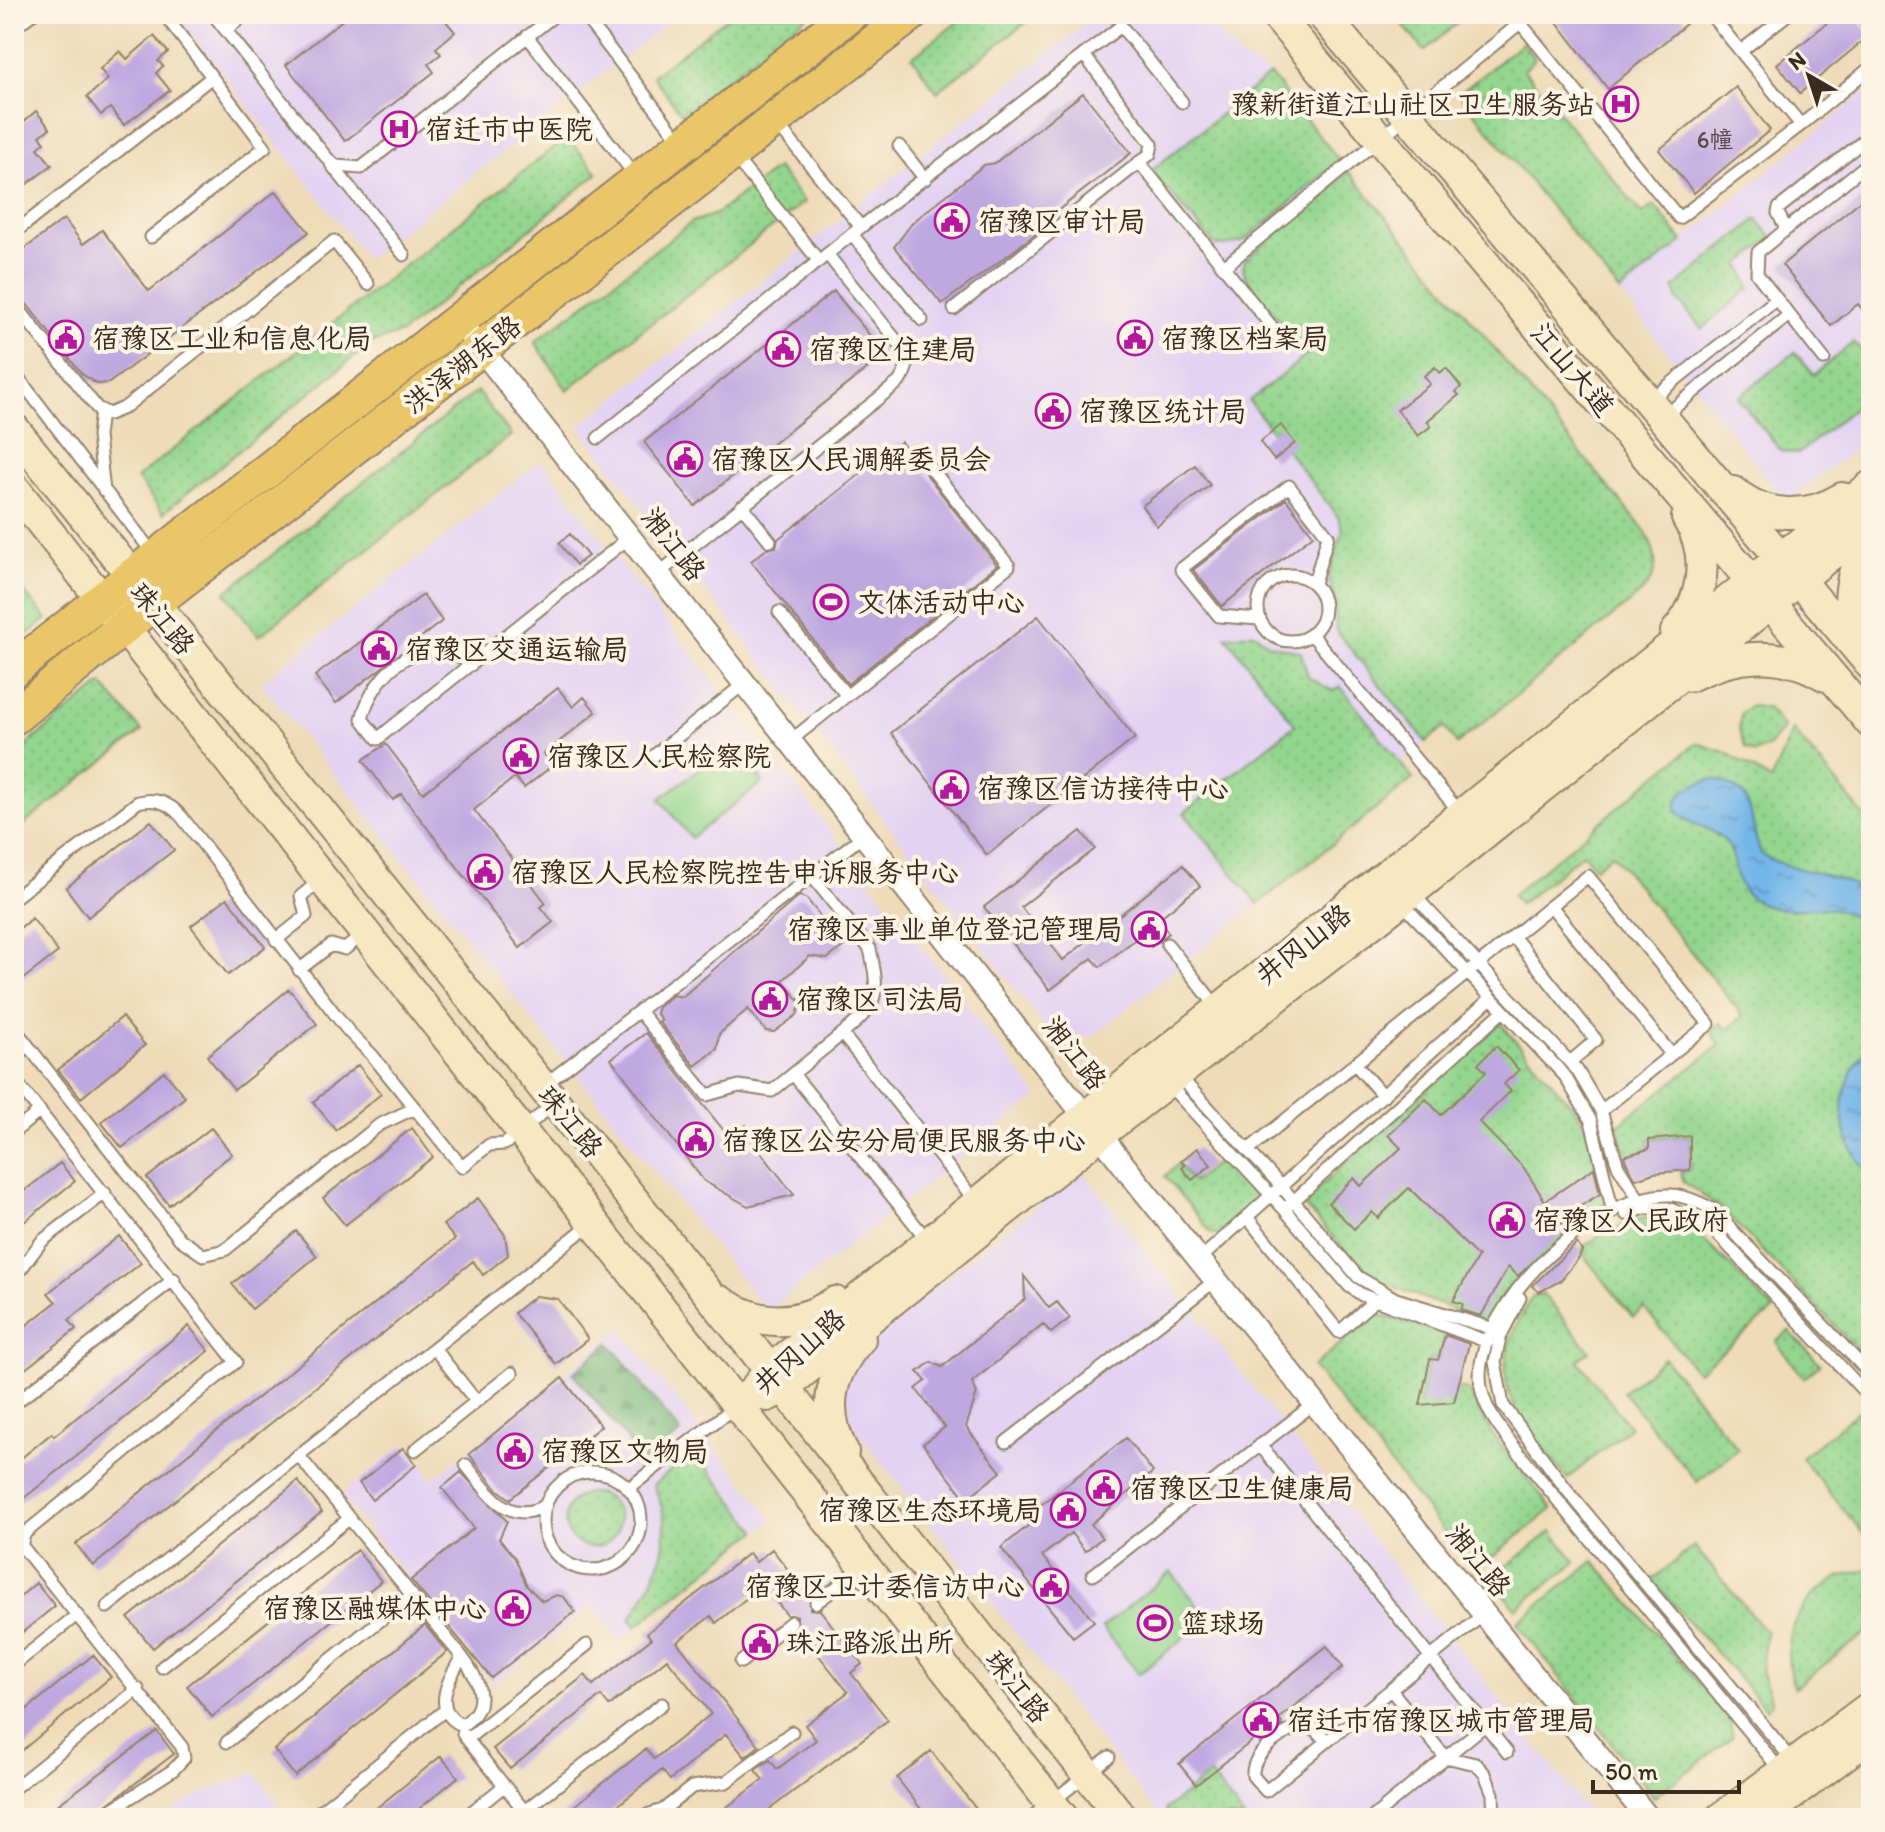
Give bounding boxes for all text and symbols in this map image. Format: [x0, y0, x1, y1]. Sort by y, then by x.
north arrow [1769, 36, 1849, 116]
text: N [1782, 46, 1811, 76]
hospital icon: 豫新街道江山社区卫生服务站 [1602, 85, 1640, 123]
place label: 豫新街道江山社区卫生服务站 [1231, 87, 1595, 121]
hospital icon: 宿迁市中医院 [380, 110, 418, 148]
place label: 宿迁市中医院 [425, 112, 593, 146]
house number: 6幢 [1697, 125, 1733, 154]
public building icon: 宿豫区审计局 [933, 202, 971, 240]
place label: 宿豫区审计局 [978, 204, 1146, 238]
street label: 洪泽湖东路 [396, 308, 528, 420]
street label: 江山大道 [1524, 315, 1622, 423]
public building icon: 宿豫区工业和信息化局 [47, 319, 85, 357]
public building icon: 宿豫区档案局 [1116, 319, 1154, 357]
place label: 宿豫区工业和信息化局 [92, 321, 372, 355]
place label: 宿豫区档案局 [1161, 321, 1329, 355]
public building icon: 宿豫区住建局 [764, 330, 802, 368]
place label: 宿豫区住建局 [809, 332, 977, 366]
public building icon: 宿豫区统计局 [1034, 392, 1072, 430]
place label: 宿豫区统计局 [1079, 394, 1247, 428]
public building icon: 宿豫区人民调解委员会 [666, 440, 704, 478]
place label: 宿豫区人民调解委员会 [711, 442, 991, 476]
street label: 湘江路 [635, 500, 713, 588]
street label: 珠江路 [123, 575, 203, 661]
sports icon: 文体活动中心 [812, 583, 850, 621]
place label: 文体活动中心 [857, 585, 1025, 619]
public building icon: 宿豫区交通运输局 [360, 630, 398, 668]
place label: 宿豫区交通运输局 [405, 632, 629, 666]
public building icon: 宿豫区人民检察院 [502, 737, 540, 775]
place label: 宿豫区人民检察院 [547, 739, 771, 773]
public building icon: 宿豫区信访接待中心 [932, 769, 970, 807]
place label: 宿豫区信访接待中心 [977, 771, 1229, 805]
public building icon: 宿豫区人民检察院控告申诉服务中心 [466, 853, 504, 891]
place label: 宿豫区人民检察院控告申诉服务中心 [511, 855, 959, 889]
street label: 井冈山路 [1248, 896, 1358, 992]
public building icon: 宿豫区事业单位登记管理局 [1130, 910, 1168, 948]
place label: 宿豫区事业单位登记管理局 [787, 912, 1123, 946]
public building icon: 宿豫区司法局 [751, 980, 789, 1018]
place label: 宿豫区司法局 [796, 982, 964, 1016]
street label: 湘江路 [1036, 1009, 1114, 1097]
street label: 珠江路 [531, 1078, 611, 1164]
public building icon: 宿豫区公安分局便民服务中心 [677, 1121, 715, 1159]
place label: 宿豫区公安分局便民服务中心 [722, 1123, 1086, 1157]
public building icon: 宿豫区人民政府 [1488, 1201, 1526, 1239]
place label: 宿豫区人民政府 [1533, 1203, 1729, 1237]
street label: 井冈山路 [746, 1301, 852, 1401]
public building icon: 宿豫区文物局 [496, 1432, 534, 1470]
place label: 宿豫区文物局 [541, 1434, 709, 1468]
public building icon: 宿豫区卫生健康局 [1085, 1469, 1123, 1507]
place label: 宿豫区卫生健康局 [1130, 1471, 1354, 1505]
public building icon: 宿豫区生态环境局 [1049, 1491, 1087, 1529]
place label: 宿豫区生态环境局 [818, 1493, 1042, 1527]
street label: 湘江路 [1439, 1517, 1519, 1603]
public building icon: 宿豫区卫计委信访中心 [1032, 1567, 1070, 1605]
place label: 宿豫区卫计委信访中心 [745, 1569, 1025, 1603]
public building icon: 宿豫区融媒体中心 [494, 1589, 532, 1627]
place label: 宿豫区融媒体中心 [263, 1591, 487, 1625]
sports icon: 篮球场 [1136, 1604, 1174, 1642]
place label: 篮球场 [1181, 1606, 1265, 1640]
public building icon: 珠江路派出所 [741, 1623, 779, 1661]
place label: 珠江路派出所 [786, 1625, 954, 1659]
street label: 珠江路 [979, 1642, 1057, 1730]
public building icon: 宿迁市宿豫区城市管理局 [1242, 1701, 1280, 1739]
place label: 宿迁市宿豫区城市管理局 [1287, 1703, 1595, 1737]
scale bar [1593, 1744, 1739, 1794]
text: 50 m [1605, 1757, 1658, 1786]

